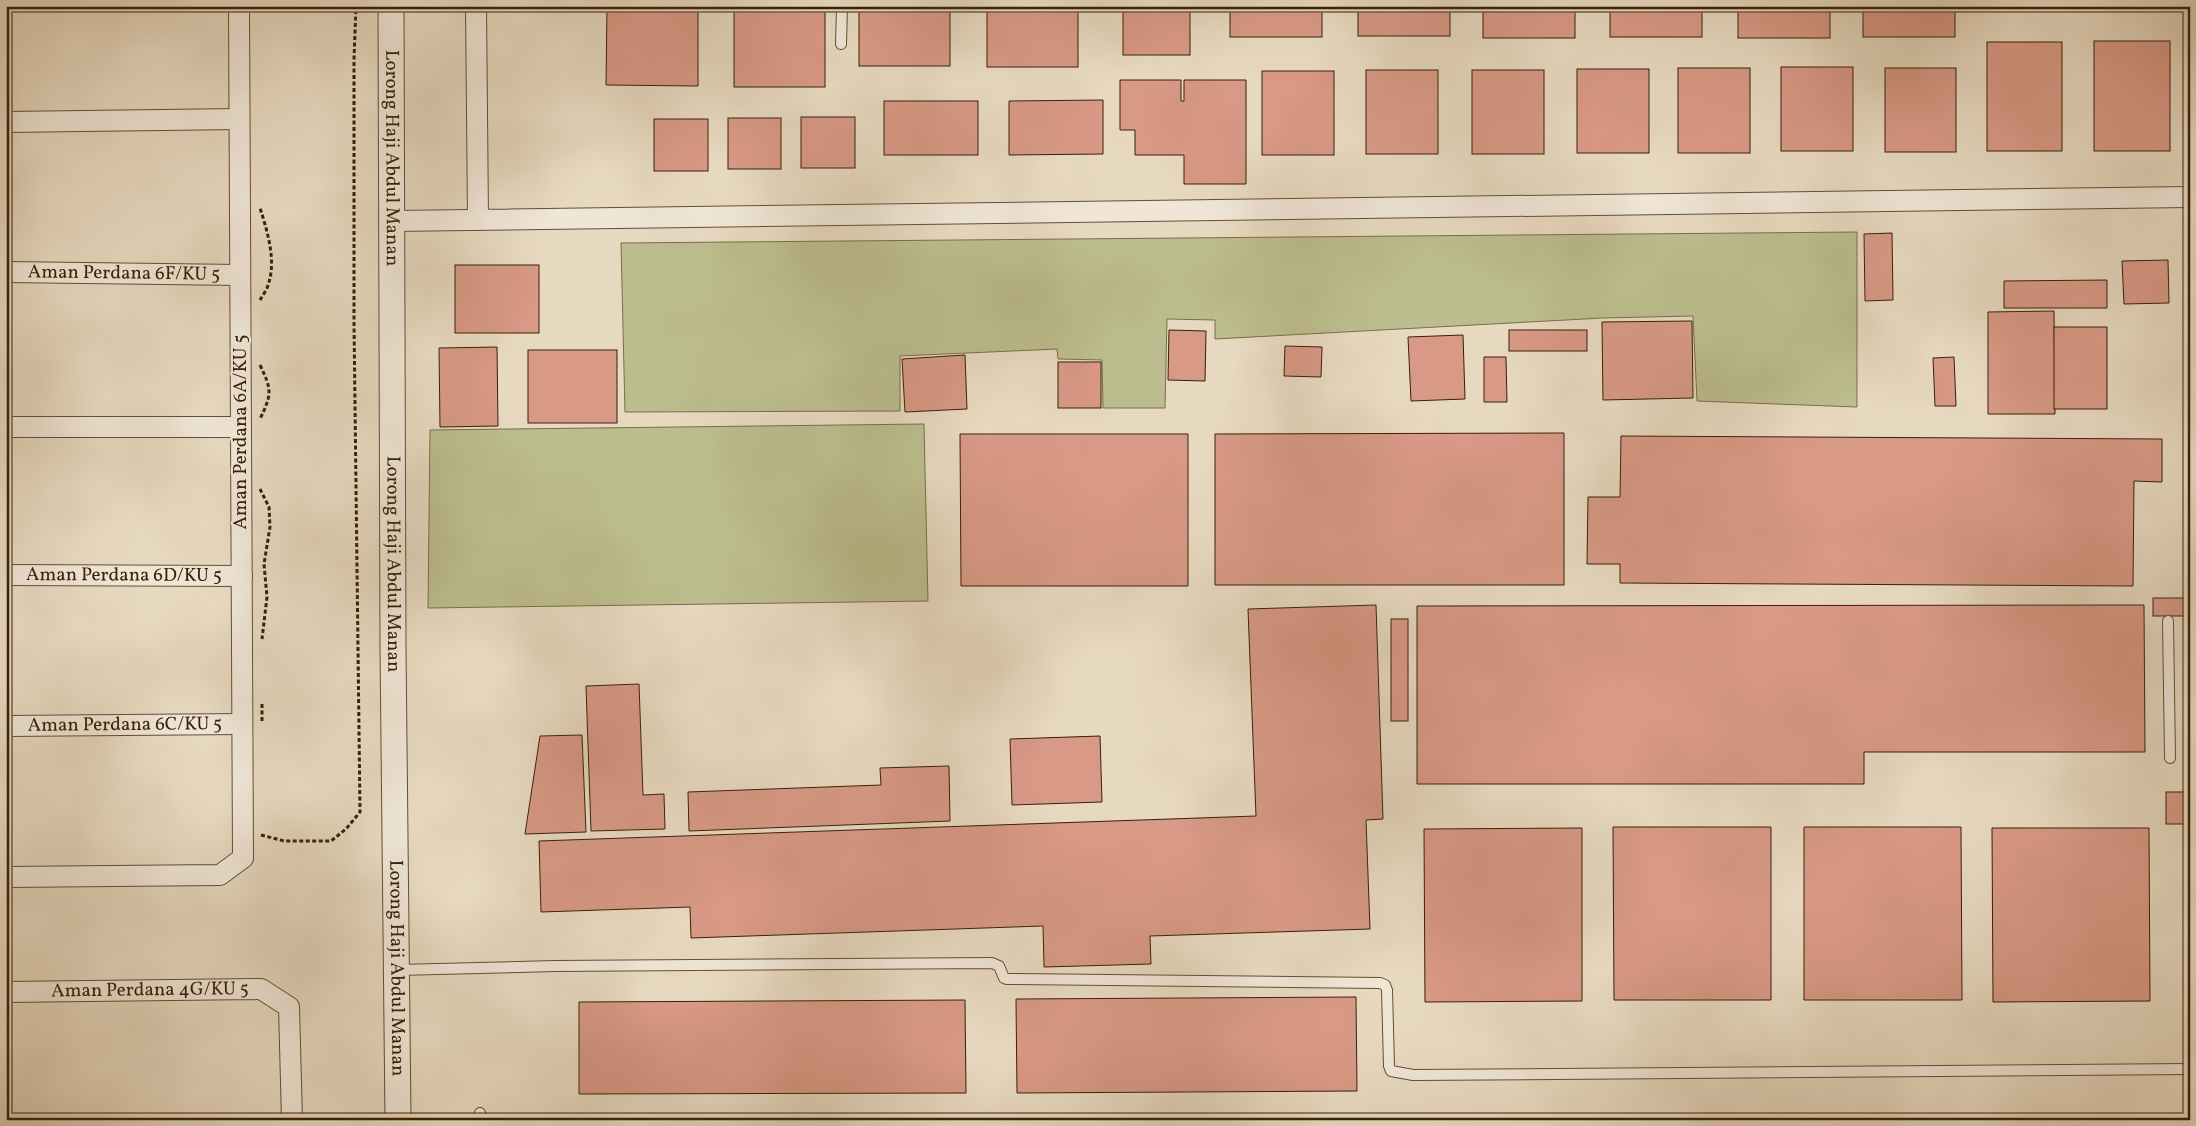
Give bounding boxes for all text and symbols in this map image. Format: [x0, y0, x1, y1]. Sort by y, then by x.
street label: Lorong Haji Abdul Manan [378, 50, 405, 266]
street label: Aman Perdana 6F/KU 5 [28, 259, 220, 288]
street label: Aman Perdana 6A/KU 5 [228, 334, 254, 530]
street label: Lorong Haji Abdul Manan [379, 456, 406, 672]
street label: Aman Perdana 6D/KU 5 [26, 562, 222, 589]
street label: Aman Perdana 6C/KU 5 [28, 711, 222, 739]
street label: Lorong Haji Abdul Manan [382, 860, 411, 1076]
street label: Aman Perdana 4G/KU 5 [51, 976, 249, 1004]

